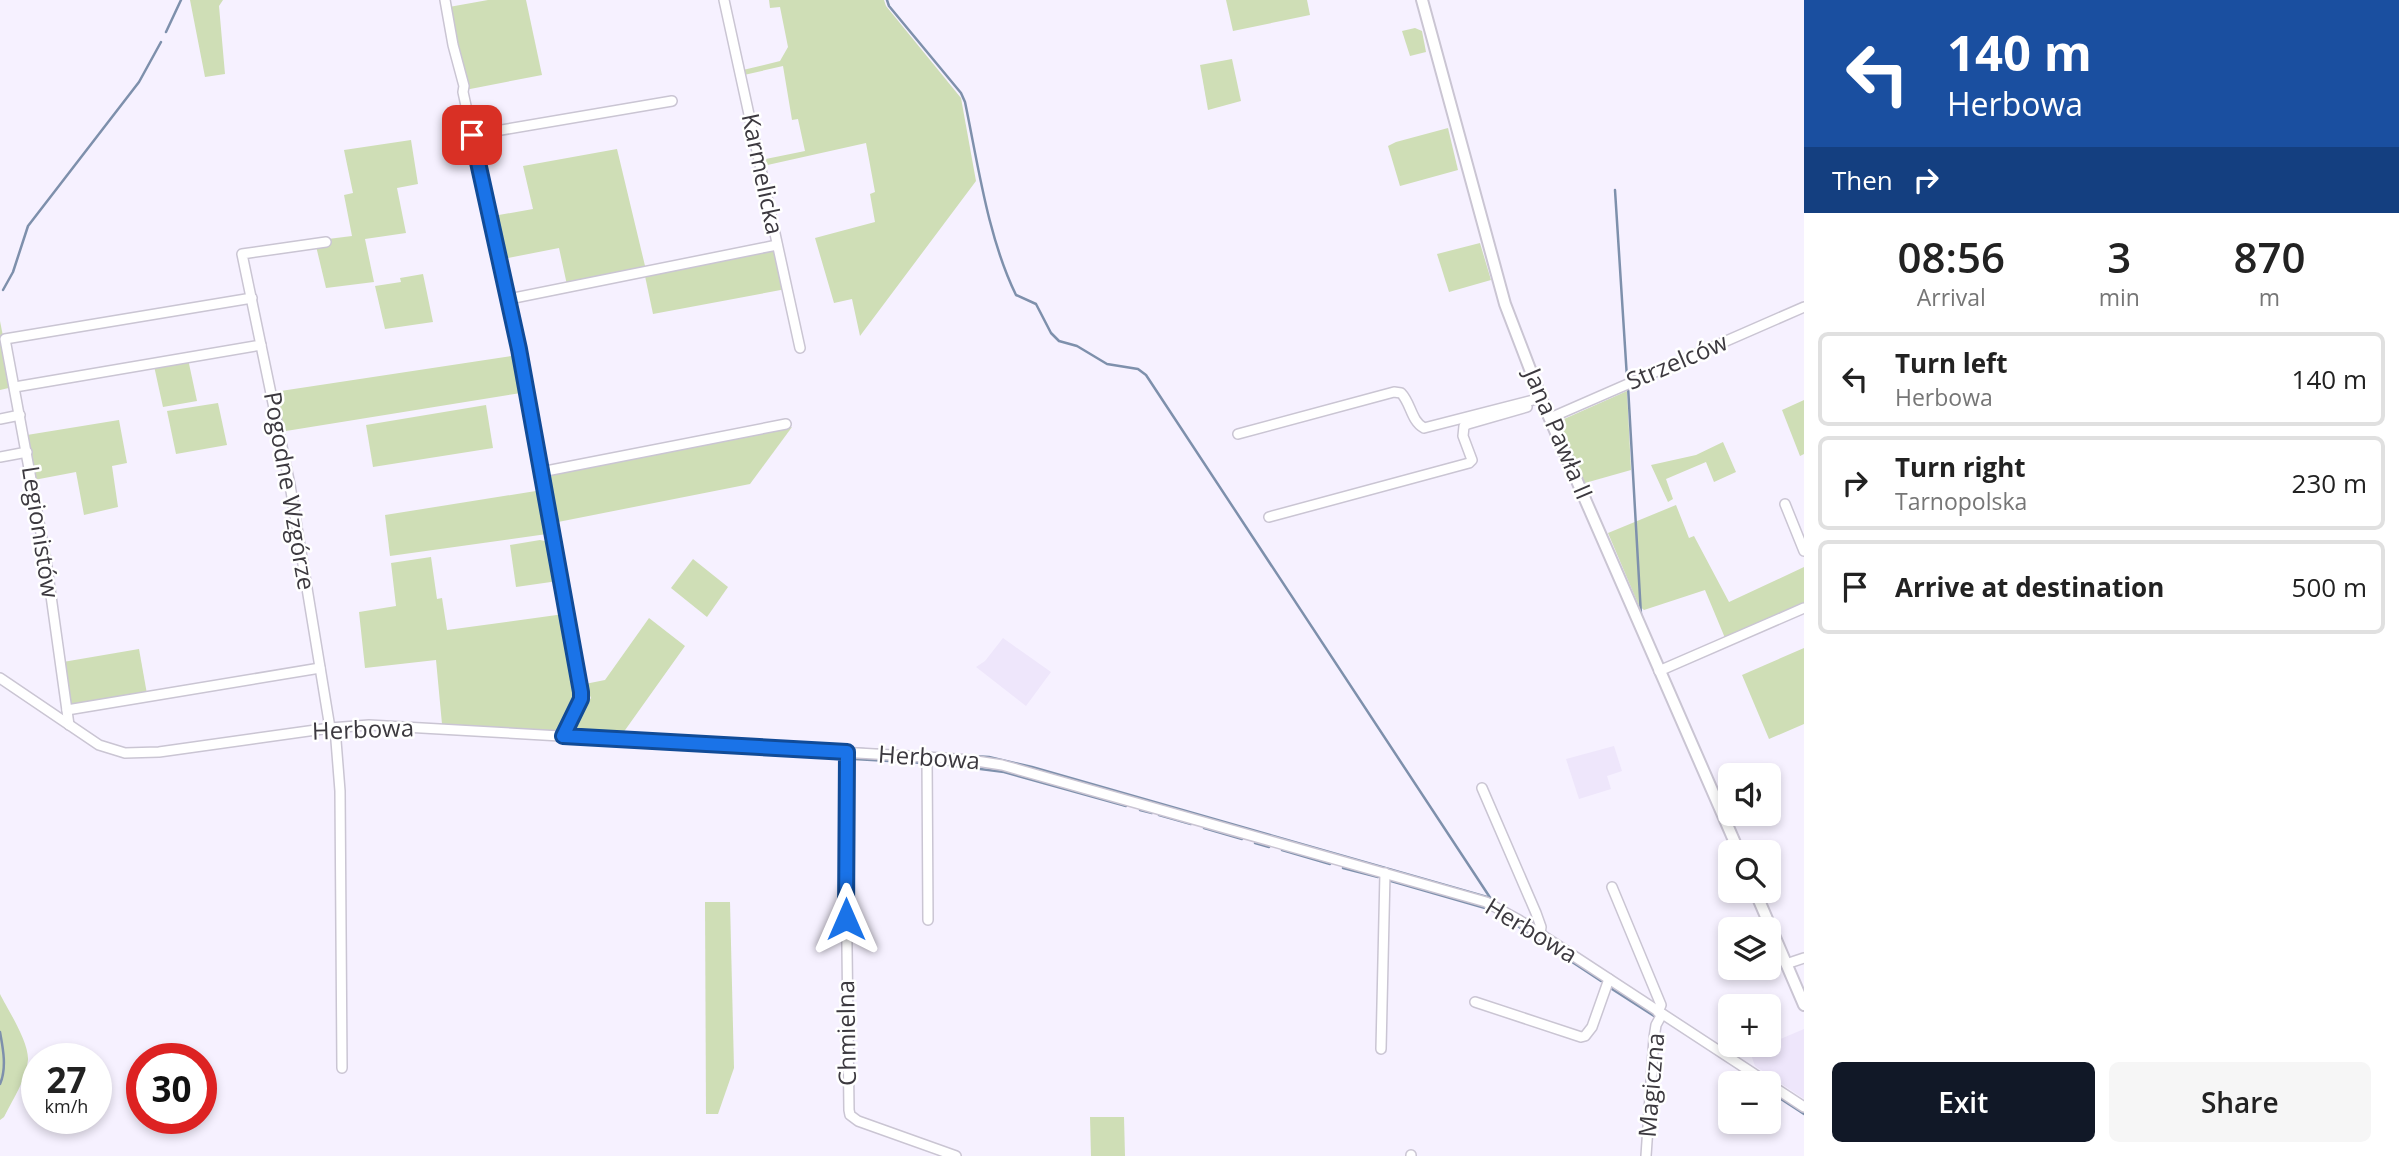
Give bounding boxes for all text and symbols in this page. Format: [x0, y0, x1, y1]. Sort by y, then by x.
text: 140 m [1947, 19, 2092, 85]
icon: left [1832, 28, 1923, 119]
text: Herbowa [1947, 82, 2083, 125]
pin [442, 105, 502, 165]
street label: Karmelicka [735, 110, 792, 237]
icon: arrive [453, 116, 491, 154]
icon: right [1907, 161, 1945, 199]
text: Then [1832, 162, 1893, 198]
text: 08:56 [1898, 228, 2005, 285]
text: 3 [2107, 228, 2131, 285]
text: 870 [2233, 228, 2305, 285]
text: Arrival [1917, 281, 1986, 313]
text: min [2099, 281, 2140, 313]
text: m [2259, 281, 2280, 313]
street label: Strzelców [1621, 324, 1732, 397]
text: Turn left [1895, 345, 2007, 381]
icon: left [1836, 360, 1874, 398]
street label: Jana Pawła II [1516, 361, 1602, 504]
text: 140 m [2292, 361, 2367, 397]
text: Herbowa [1895, 381, 1993, 413]
street label: Pogodne Wzgórze [257, 389, 324, 593]
text: Turn right [1895, 449, 2026, 485]
street label: Legionistów [15, 463, 68, 601]
icon: right [1836, 464, 1874, 502]
text: 230 m [2292, 465, 2367, 501]
text: Tarnopolska [1895, 485, 2027, 517]
icon: arrive [1836, 568, 1874, 606]
text: Arrive at destination [1895, 569, 2164, 605]
text: 500 m [2292, 569, 2367, 605]
street label: Herbowa [311, 710, 415, 747]
street label: Herbowa [877, 736, 981, 777]
map controls [1718, 763, 1781, 1134]
button: sound [1718, 763, 1781, 826]
button: search [1718, 840, 1781, 903]
position arrow [809, 882, 883, 956]
street label: Herbowa [1480, 889, 1584, 970]
button: layers [1718, 917, 1781, 980]
street label: Chmielna [828, 980, 863, 1086]
button: + [1718, 994, 1781, 1057]
street label: Magiczna [1630, 1031, 1672, 1139]
speed limit sign: 30 [126, 1043, 217, 1134]
text: 27 [46, 1056, 87, 1103]
button: Exit [1832, 1062, 2095, 1142]
button: Share [2109, 1062, 2371, 1142]
button: − [1718, 1071, 1781, 1134]
text: km/h [45, 1094, 88, 1118]

